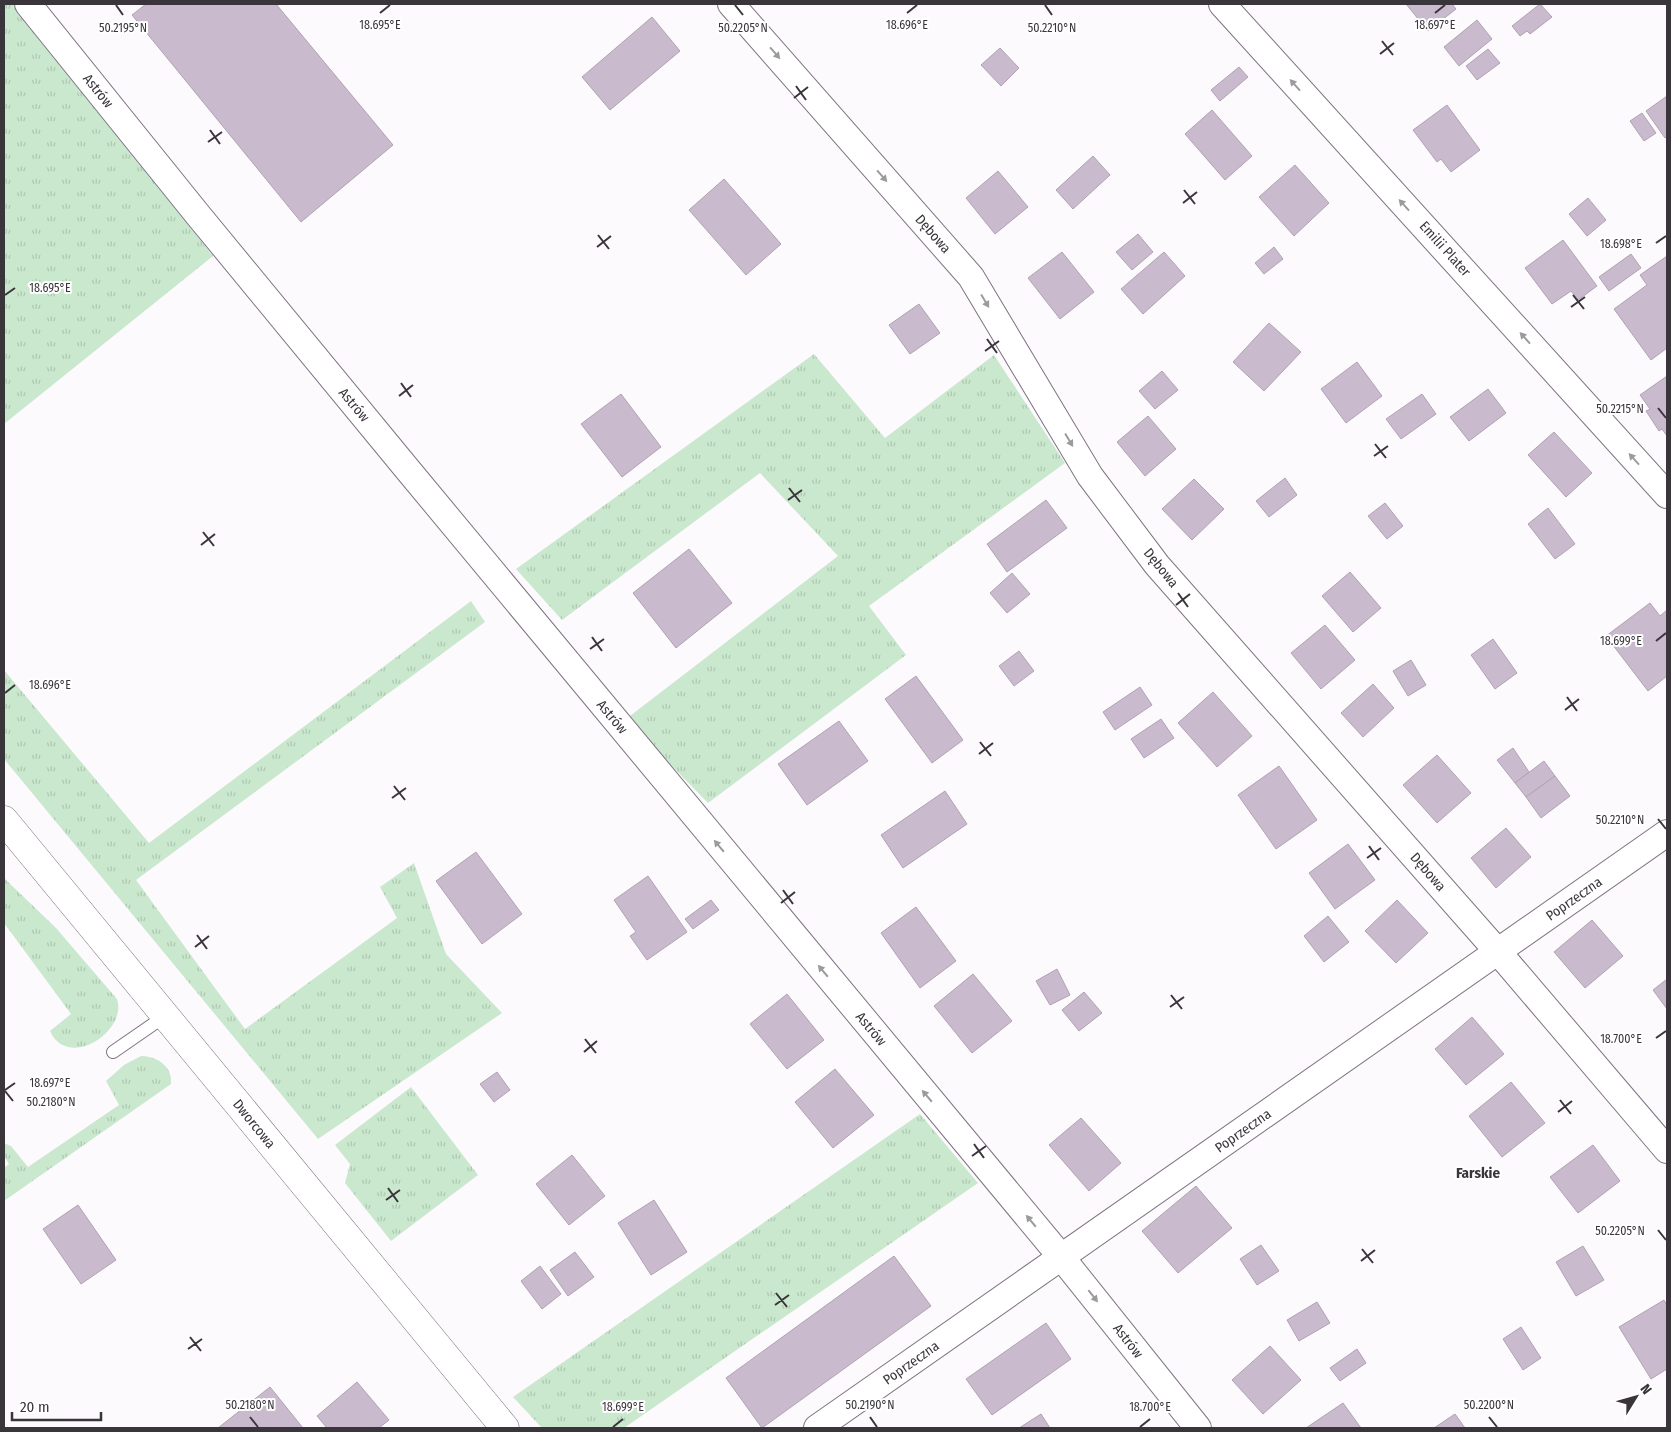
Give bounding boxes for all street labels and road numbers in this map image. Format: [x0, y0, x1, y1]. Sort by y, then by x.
street label: Astrów [79, 71, 117, 111]
street label: Dębowa [912, 211, 954, 257]
street label: Emilii Plater [1416, 218, 1474, 280]
street label: Astrów [335, 385, 373, 425]
street label: Dębowa [1140, 545, 1182, 591]
street label: Astrów [593, 697, 631, 737]
street label: Dębowa [1407, 849, 1449, 895]
street label: Poprzeczna [1543, 873, 1605, 924]
street label: Astrów [852, 1009, 890, 1049]
street label: Dworcowa [229, 1096, 279, 1152]
street label: Poprzeczna [1212, 1105, 1274, 1156]
street label: Astrów [1109, 1320, 1147, 1362]
street label: Poprzeczna [880, 1337, 942, 1388]

